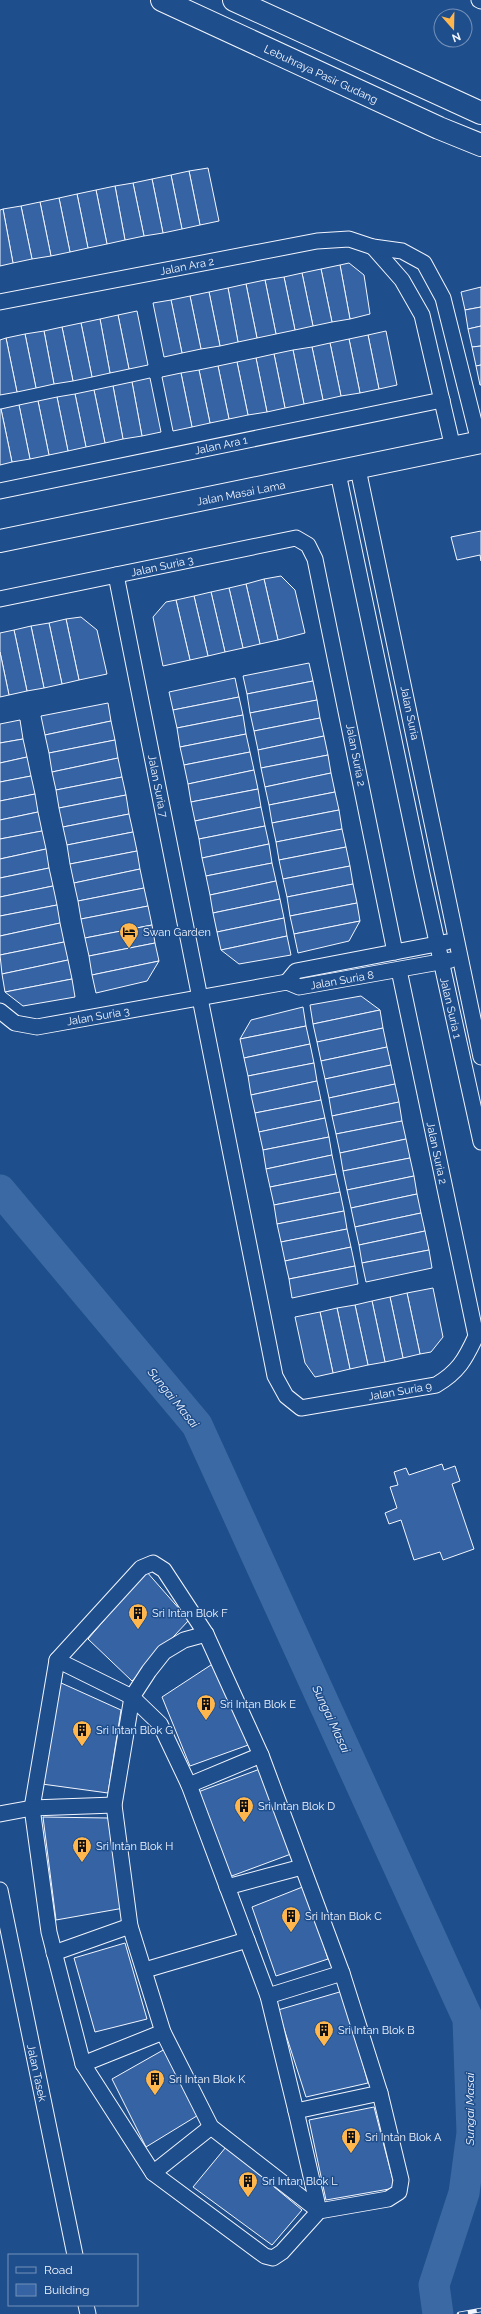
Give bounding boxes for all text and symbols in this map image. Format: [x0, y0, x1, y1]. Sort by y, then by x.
north arrow [433, 8, 473, 48]
text: N [450, 29, 462, 44]
street label: Lebuhraya Pasir Gudang [262, 42, 380, 107]
street label: Jalan Ara 2 [159, 255, 216, 278]
street label: Jalan Ara 1 [193, 433, 249, 457]
street label: Jalan Masai Lama [196, 479, 287, 508]
street label: Jalan Suria 3 [130, 553, 195, 579]
street label: Jalan Suria [397, 685, 422, 741]
street label: Jalan Suria 2 [343, 723, 368, 788]
street label: Jalan Suria 7 [145, 754, 170, 819]
hotel icon: Swan Garden [118, 921, 140, 949]
place label: Swan Garden [143, 926, 211, 939]
street label: Jalan Suria 8 [309, 969, 375, 992]
street label: Jalan Suria 1 [437, 976, 464, 1040]
street label: Jalan Suria 3 [66, 1005, 131, 1028]
street label: Jalan Suria 2 [424, 1121, 450, 1186]
water label: Sungai Masai [144, 1365, 202, 1431]
street label: Jalan Suria 9 [367, 1380, 433, 1403]
building icon: Sri Intan Blok F [127, 1602, 149, 1630]
place label: Sri Intan Blok F [152, 1607, 228, 1620]
water label: Sungai Masai [309, 1682, 353, 1755]
building icon: Sri Intan Blok E [195, 1693, 217, 1721]
place label: Sri Intan Blok E [220, 1698, 296, 1711]
building icon: Sri Intan Blok G [71, 1719, 93, 1747]
place label: Sri Intan Blok G [96, 1724, 173, 1737]
building icon: Sri Intan Blok D [233, 1795, 255, 1823]
place label: Sri Intan Blok D [258, 1800, 335, 1813]
building icon: Sri Intan Blok H [71, 1835, 93, 1863]
place label: Sri Intan Blok H [96, 1840, 173, 1853]
building icon: Sri Intan Blok C [280, 1905, 302, 1933]
place label: Sri Intan Blok C [305, 1910, 382, 1923]
building icon: Sri Intan Blok B [313, 2019, 335, 2047]
place label: Sri Intan Blok B [338, 2024, 415, 2037]
street label: Jalan Tasek [24, 2043, 49, 2103]
building icon: Sri Intan Blok K [144, 2068, 166, 2096]
water label: Sungai Masai [463, 2072, 477, 2146]
place label: Sri Intan Blok K [169, 2073, 246, 2086]
building icon: Sri Intan Blok A [340, 2126, 362, 2154]
place label: Sri Intan Blok A [365, 2131, 442, 2144]
building icon: Sri Intan Blok L [237, 2170, 259, 2198]
place label: Sri Intan Blok L [262, 2175, 338, 2188]
legend [8, 2254, 138, 2306]
text: Road [44, 2263, 73, 2277]
text: Building [44, 2283, 90, 2297]

